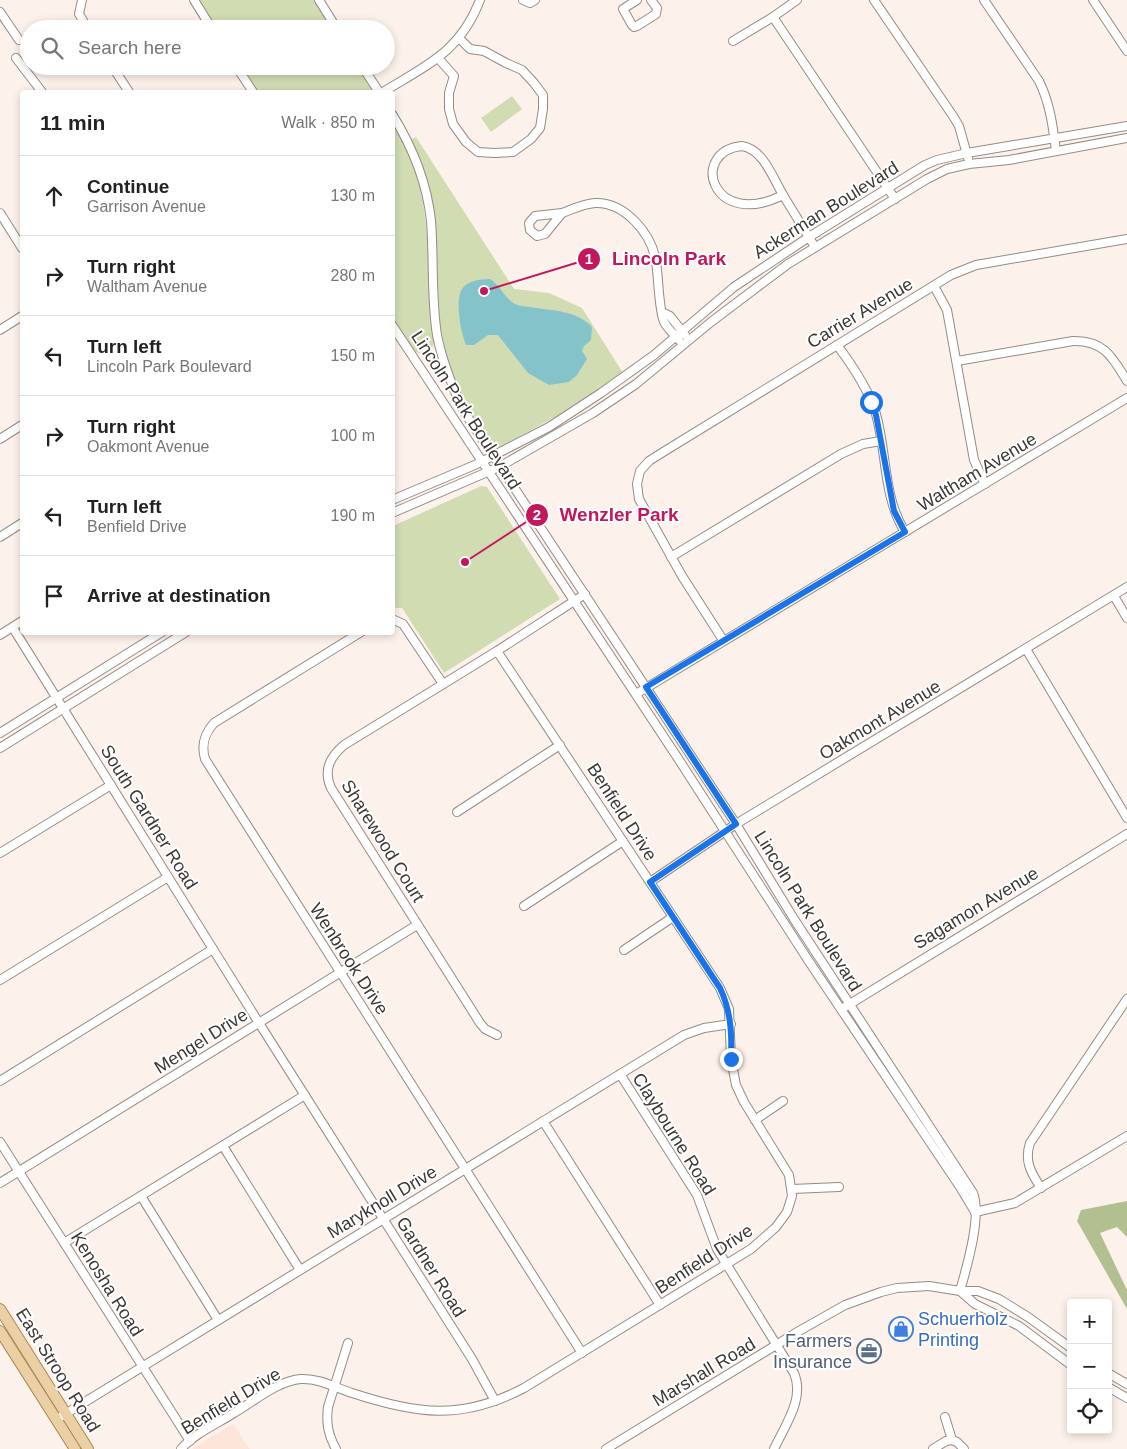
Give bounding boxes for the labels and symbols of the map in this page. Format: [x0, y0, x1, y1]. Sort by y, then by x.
street label: Ackerman Boulevard [750, 157, 902, 263]
callout: Lincoln Park [577, 242, 736, 276]
text: Lincoln Park [612, 248, 726, 269]
text: 1 [585, 250, 593, 267]
street label: Carrier Avenue [804, 274, 916, 352]
street label: Lincoln Park Boulevard [407, 327, 525, 493]
route start [860, 391, 883, 414]
street label: Waltham Avenue [914, 429, 1040, 515]
callout: Wenzler Park [524, 498, 688, 532]
text: Wenzler Park [560, 504, 679, 525]
text: 2 [533, 506, 541, 523]
street label: Oakmont Avenue [816, 676, 944, 764]
street label: South Gardner Road [97, 741, 201, 893]
street label: Benfield Drive [583, 760, 661, 864]
street label: Sharewood Court [337, 776, 429, 906]
street label: Lincoln Park Boulevard [750, 827, 866, 995]
street label: Sagamon Avenue [910, 863, 1042, 953]
street label: Wenbrook Drive [306, 900, 392, 1018]
street label: Mengel Drive [151, 1004, 251, 1078]
route end [720, 1048, 743, 1071]
street label: Claybourne Road [628, 1069, 720, 1199]
street label: Maryknoll Drive [324, 1161, 440, 1243]
street label: Gardner Road [392, 1213, 470, 1321]
street label: Benfield Drive [652, 1220, 756, 1298]
street label: Kenosha Road [67, 1228, 147, 1340]
street label: East Stroop Road [12, 1304, 104, 1436]
place label: Schuerholz Printing [918, 1309, 1008, 1350]
shop icon: Schuerholz Printing [888, 1316, 914, 1342]
place label: Farmers Insurance [773, 1331, 852, 1372]
street label: Marshall Road [649, 1334, 759, 1410]
office icon: Farmers Insurance [856, 1338, 882, 1364]
street label: Benfield Drive [178, 1364, 284, 1438]

